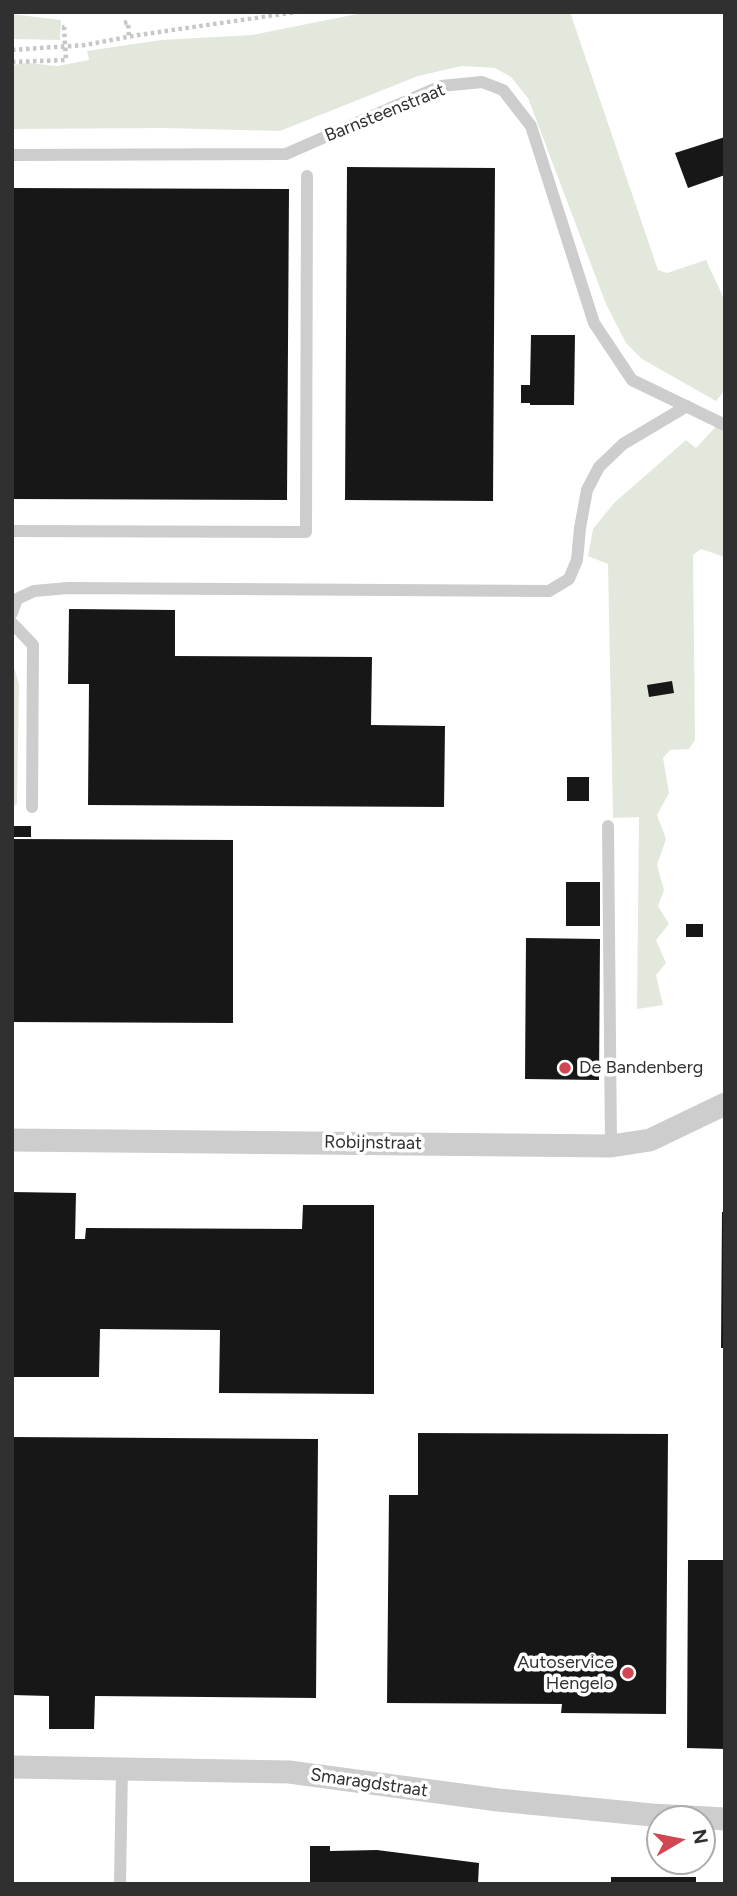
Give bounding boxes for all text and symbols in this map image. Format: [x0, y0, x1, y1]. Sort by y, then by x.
street label: Barnsteenstraat [322, 79, 448, 147]
place label: De Bandenberg [579, 1057, 703, 1079]
marker: De Bandenberg [557, 1060, 573, 1076]
street label: Robijnstraat [324, 1131, 422, 1155]
place label: Autoservice Hengelo [517, 1652, 614, 1694]
marker: Autoservice Hengelo [620, 1665, 636, 1681]
street label: Smaragdstraat [309, 1764, 429, 1802]
north arrow [646, 1805, 716, 1875]
text: N [688, 1827, 713, 1846]

